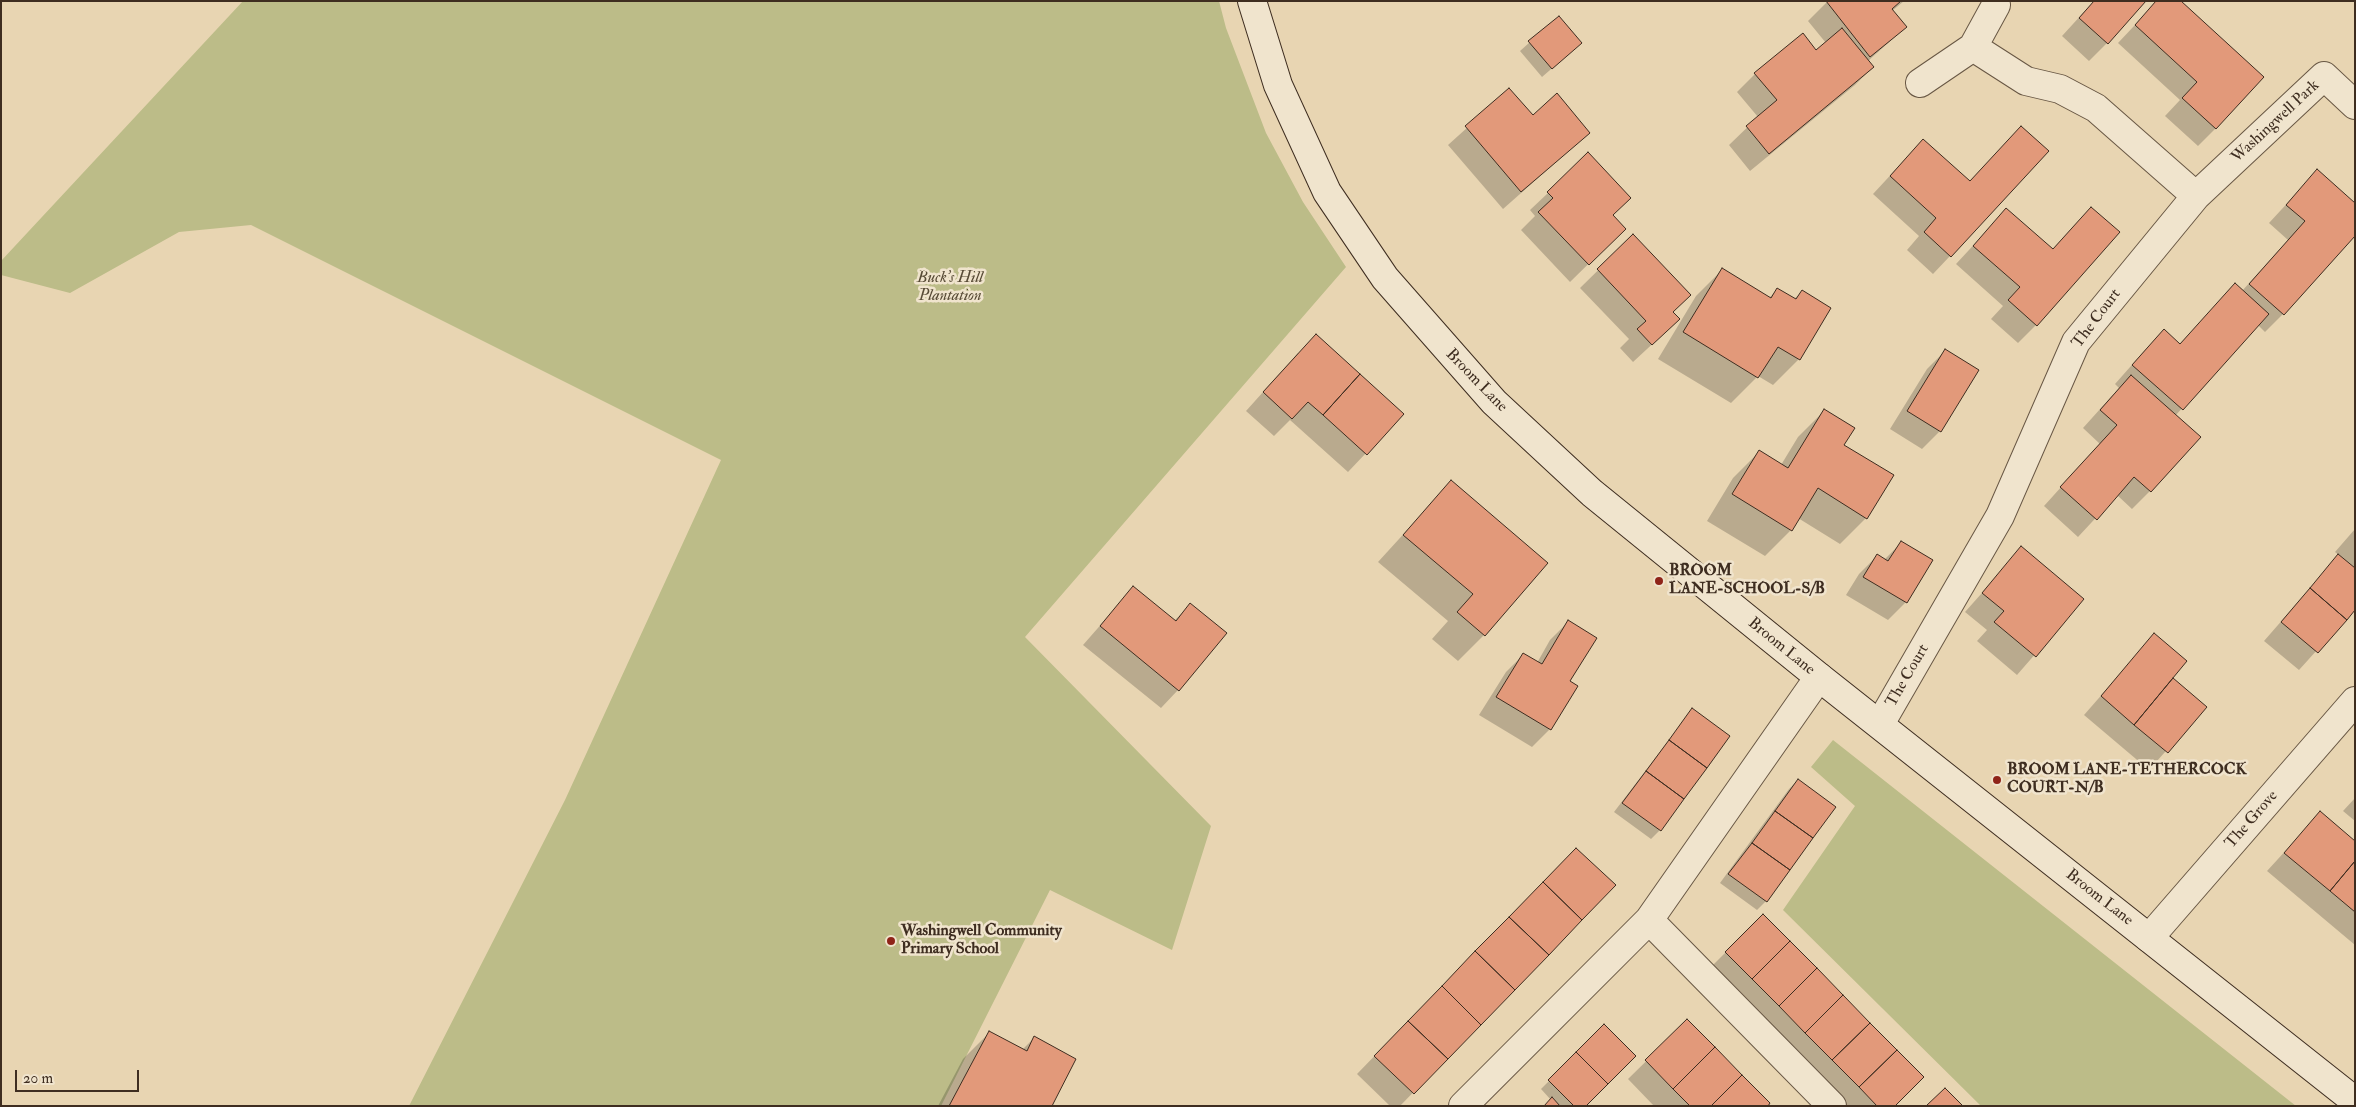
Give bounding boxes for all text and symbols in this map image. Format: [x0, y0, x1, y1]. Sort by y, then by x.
street label: Washingwell Park [2228, 77, 2324, 167]
park label: Buck's Hill Plantation [917, 269, 983, 307]
street label: The Court [2069, 286, 2125, 352]
street label: Broom Lane [1441, 345, 1511, 417]
place label: BROOM LANE-SCHOOL-S/B [1669, 562, 1825, 600]
marker: BROOM LANE-SCHOOL-S/B [1653, 575, 1665, 587]
street label: Broom Lane [1744, 614, 1818, 680]
street label: The Court [1882, 641, 1934, 711]
place label: BROOM LANE-TETHERCOCK COURT-N/B [2007, 761, 2247, 799]
marker: BROOM LANE-TETHERCOCK COURT-N/B [1991, 774, 2003, 786]
street label: The Grove [2222, 787, 2282, 853]
street label: Broom Lane [2061, 866, 2137, 930]
place label: Washingwell Community Primary School [901, 922, 1062, 960]
marker: Washingwell Community Primary School [885, 935, 897, 947]
scale bar [18, 1060, 141, 1092]
text: 20 m [23, 1069, 53, 1088]

